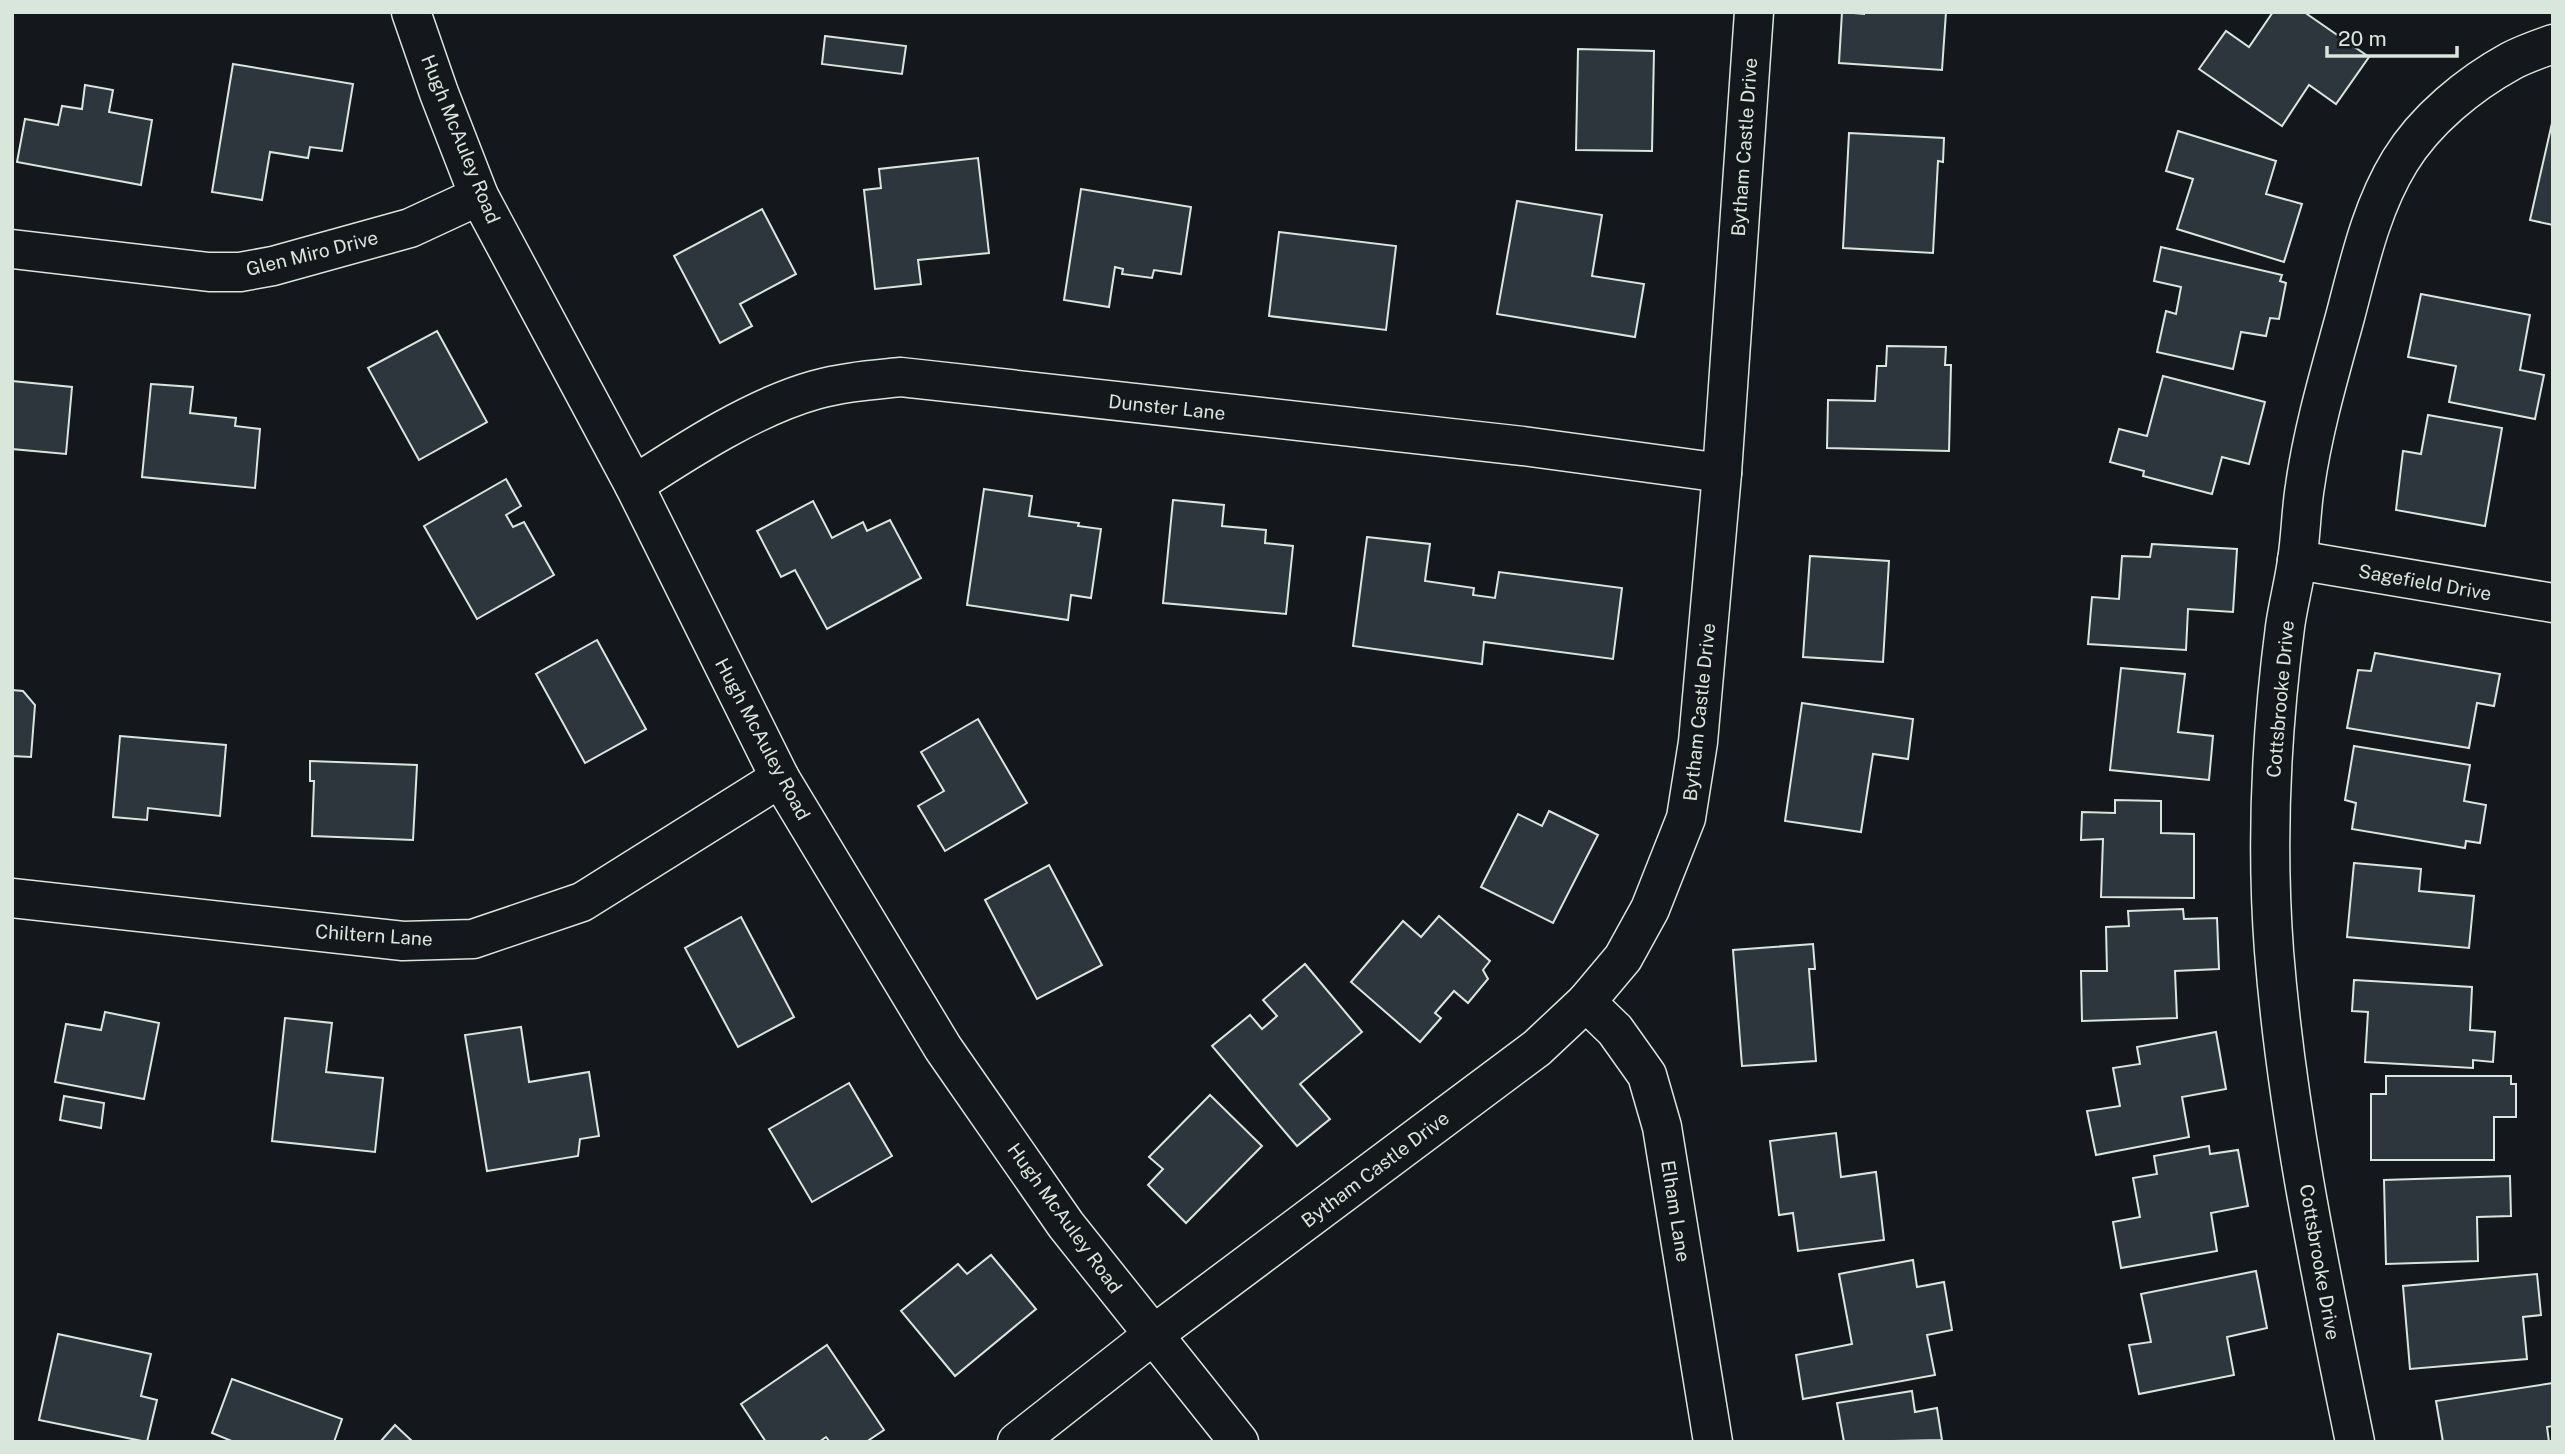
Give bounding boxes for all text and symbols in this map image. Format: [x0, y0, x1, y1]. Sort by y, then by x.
scale bar [2327, 14, 2456, 58]
text: 20 m [2338, 26, 2387, 51]
street label: Hugh McAuley Road [417, 51, 505, 227]
street label: Bytham Castle Drive [1727, 57, 1761, 237]
street label: Glen Miro Drive [244, 226, 380, 280]
street label: Dunster Lane [1107, 390, 1227, 424]
street label: Sagefield Drive [2357, 559, 2493, 605]
street label: Cottsbrooke Drive [2262, 619, 2298, 779]
street label: Bytham Castle Drive [1679, 622, 1719, 802]
street label: Hugh McAuley Road [711, 654, 815, 824]
street label: Chiltern Lane [315, 920, 433, 950]
street label: Bytham Castle Drive [1297, 1106, 1453, 1232]
street label: Hugh McAuley Road [1003, 1139, 1127, 1297]
street label: Elham Lane [1657, 1159, 1695, 1263]
street label: Cottsbrooke Drive [2295, 1182, 2345, 1342]

